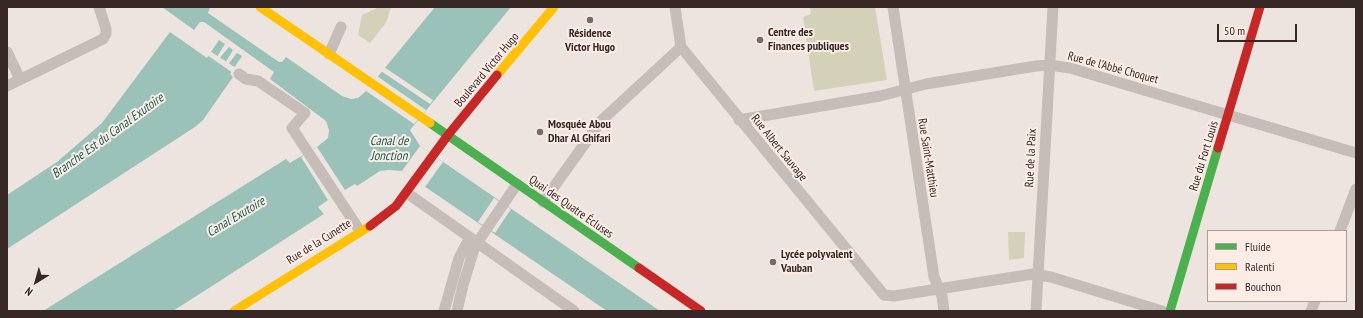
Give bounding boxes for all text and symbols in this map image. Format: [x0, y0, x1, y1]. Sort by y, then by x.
marker: Résidence Victor Hugo [585, 15, 595, 25]
scale bar [1219, 16, 1299, 42]
text: 50 m [1224, 23, 1245, 38]
place label: Centre des Finances publiques [768, 26, 849, 54]
place label: Résidence Victor Hugo [565, 27, 615, 55]
street label: Boulevard Victor Hugo [452, 30, 522, 110]
marker: Centre des Finances publiques [755, 35, 765, 45]
street label: Rue de l'Abbé Choquet [1066, 49, 1160, 87]
water label: Branche Est du Canal Exutoire [49, 90, 167, 182]
street label: Rue Albert Sauvage [748, 112, 810, 184]
street label: Rue Saint-Matthieu [915, 117, 941, 199]
place label: Mosquée Abou Dhar Al Ghifari [548, 118, 611, 146]
street label: Rue du Fort Louis [1187, 119, 1221, 193]
marker: Mosquée Abou Dhar Al Ghifari [535, 127, 545, 137]
street label: Rue de la Paix [1022, 128, 1040, 188]
water label: Canal de Jonction [370, 133, 408, 164]
street label: Quai des Quatre Écluses [526, 173, 616, 241]
water label: Canal Exutoire [204, 194, 268, 240]
street label: Rue de la Cunette [284, 216, 354, 268]
legend [1207, 230, 1347, 302]
text: Fluide [1245, 239, 1271, 254]
place label: Lycée polyvalent Vauban [781, 248, 852, 276]
marker: Lycée polyvalent Vauban [768, 257, 778, 267]
text: Ralenti [1245, 259, 1274, 274]
north arrow [16, 262, 56, 302]
text: Bouchon [1245, 279, 1281, 294]
text: N [22, 284, 35, 299]

